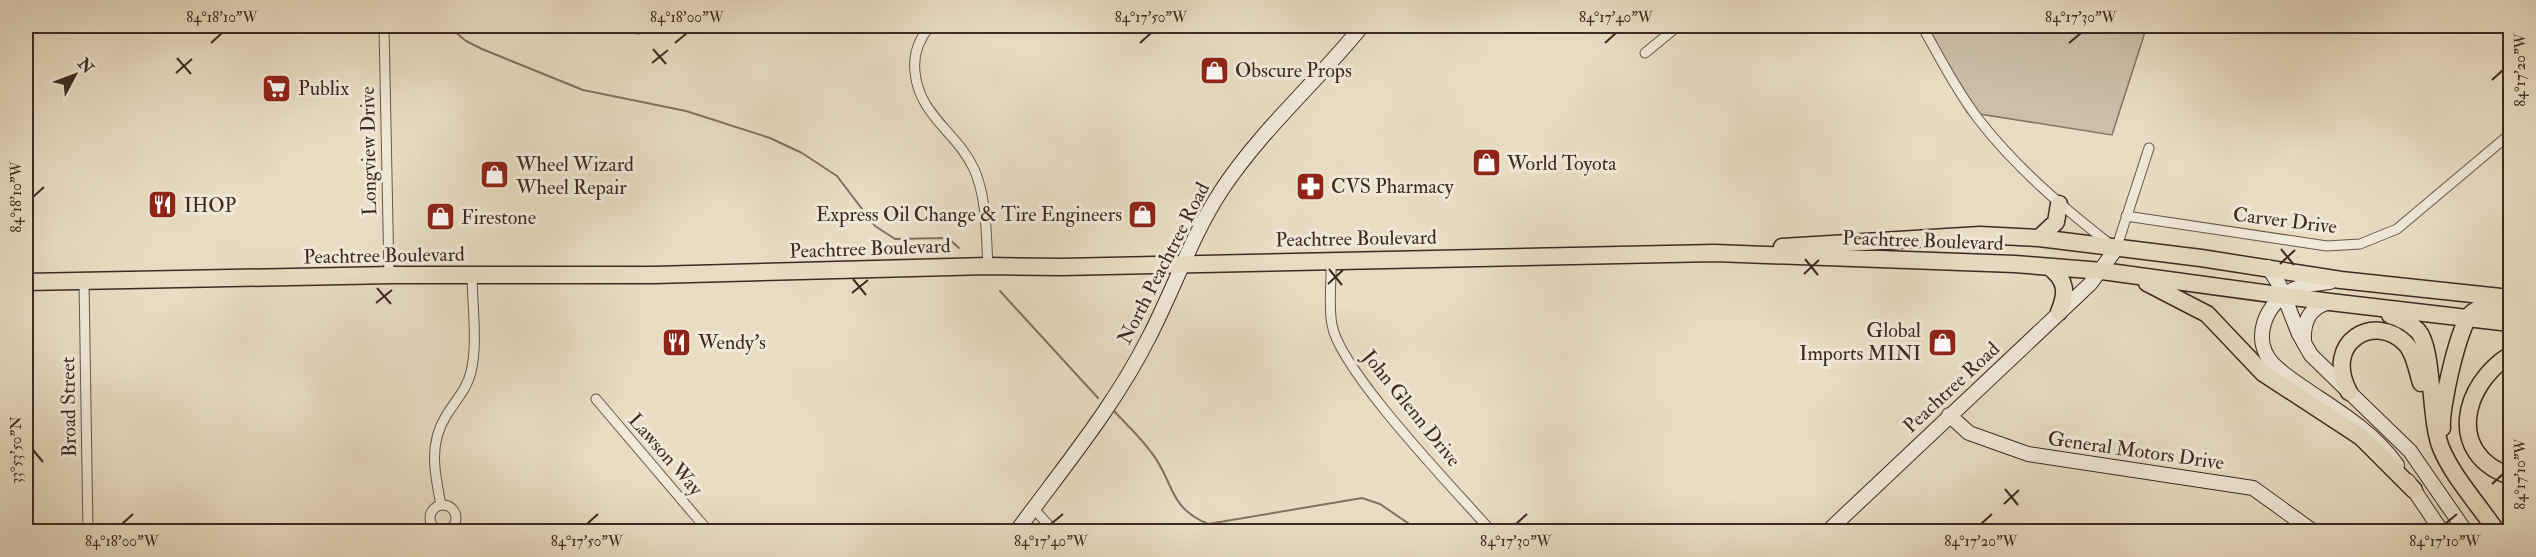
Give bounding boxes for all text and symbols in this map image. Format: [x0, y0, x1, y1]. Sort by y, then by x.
text: 84°18'10"W [186, 8, 258, 27]
text: 84°18'00"W [650, 8, 725, 27]
text: 84°17'50"W [1115, 8, 1188, 27]
text: 84°17'40"W [1579, 8, 1654, 27]
text: 84°17'30"W [2045, 8, 2118, 27]
text: 84°17'20"W [2511, 32, 2530, 107]
north arrow [45, 45, 105, 105]
text: N [73, 53, 98, 78]
shop icon: Obscure Props [1198, 54, 1230, 86]
place label: Obscure Props [1235, 58, 1352, 84]
supermarket icon: Publix [261, 72, 293, 104]
place label: Publix [298, 76, 349, 101]
street label: Longview Drive [355, 86, 382, 216]
shop icon: World Toyota [1470, 147, 1502, 179]
place label: World Toyota [1506, 151, 1617, 176]
place label: Wheel Wizard Wheel Repair [515, 152, 634, 201]
shop icon: Wheel Wizard Wheel Repair [479, 159, 511, 191]
text: 84°18'10"W [7, 161, 26, 233]
pharmacy icon: CVS Pharmacy [1294, 170, 1326, 202]
place label: CVS Pharmacy [1331, 174, 1455, 199]
street label: North Peachtree Road [1112, 178, 1215, 348]
restaurant icon: IHOP [147, 189, 179, 221]
place label: IHOP [184, 193, 236, 218]
shop icon: Express Oil Change & Tire Engineers [1127, 198, 1159, 230]
shop icon: Firestone [424, 201, 456, 233]
place label: Express Oil Change & Tire Engineers [816, 202, 1122, 228]
street label: Carver Drive [2231, 202, 2338, 239]
place label: Firestone [461, 205, 536, 230]
street label: Peachtree Boulevard [1275, 225, 1437, 252]
street label: Peachtree Boulevard [1842, 225, 2004, 256]
street label: Peachtree Boulevard [789, 233, 951, 264]
street label: Peachtree Boulevard [303, 242, 465, 269]
place label: Global Imports MINI [1799, 318, 1921, 367]
restaurant icon: Wendy's [661, 326, 693, 358]
shop icon: Global Imports MINI [1926, 326, 1958, 358]
place label: Wendy's [697, 330, 766, 355]
street label: Peachtree Road [1898, 336, 2005, 438]
street label: John Glenn Drive [1356, 344, 1466, 472]
street label: Broad Street [55, 356, 82, 457]
street label: Lawson Way [623, 408, 709, 502]
text: 33°53'50"N [7, 416, 26, 484]
street label: General Motors Drive [2046, 426, 2226, 475]
text: 84°17'10"W [2511, 438, 2530, 510]
text: 84°18'00"W [85, 532, 160, 551]
text: 84°17'50"W [551, 532, 624, 551]
text: 84°17'40"W [1014, 532, 1089, 551]
text: 84°17'30"W [1480, 532, 1553, 551]
text: 84°17'20"W [1944, 532, 2019, 551]
text: 84°17'10"W [2409, 532, 2481, 551]

